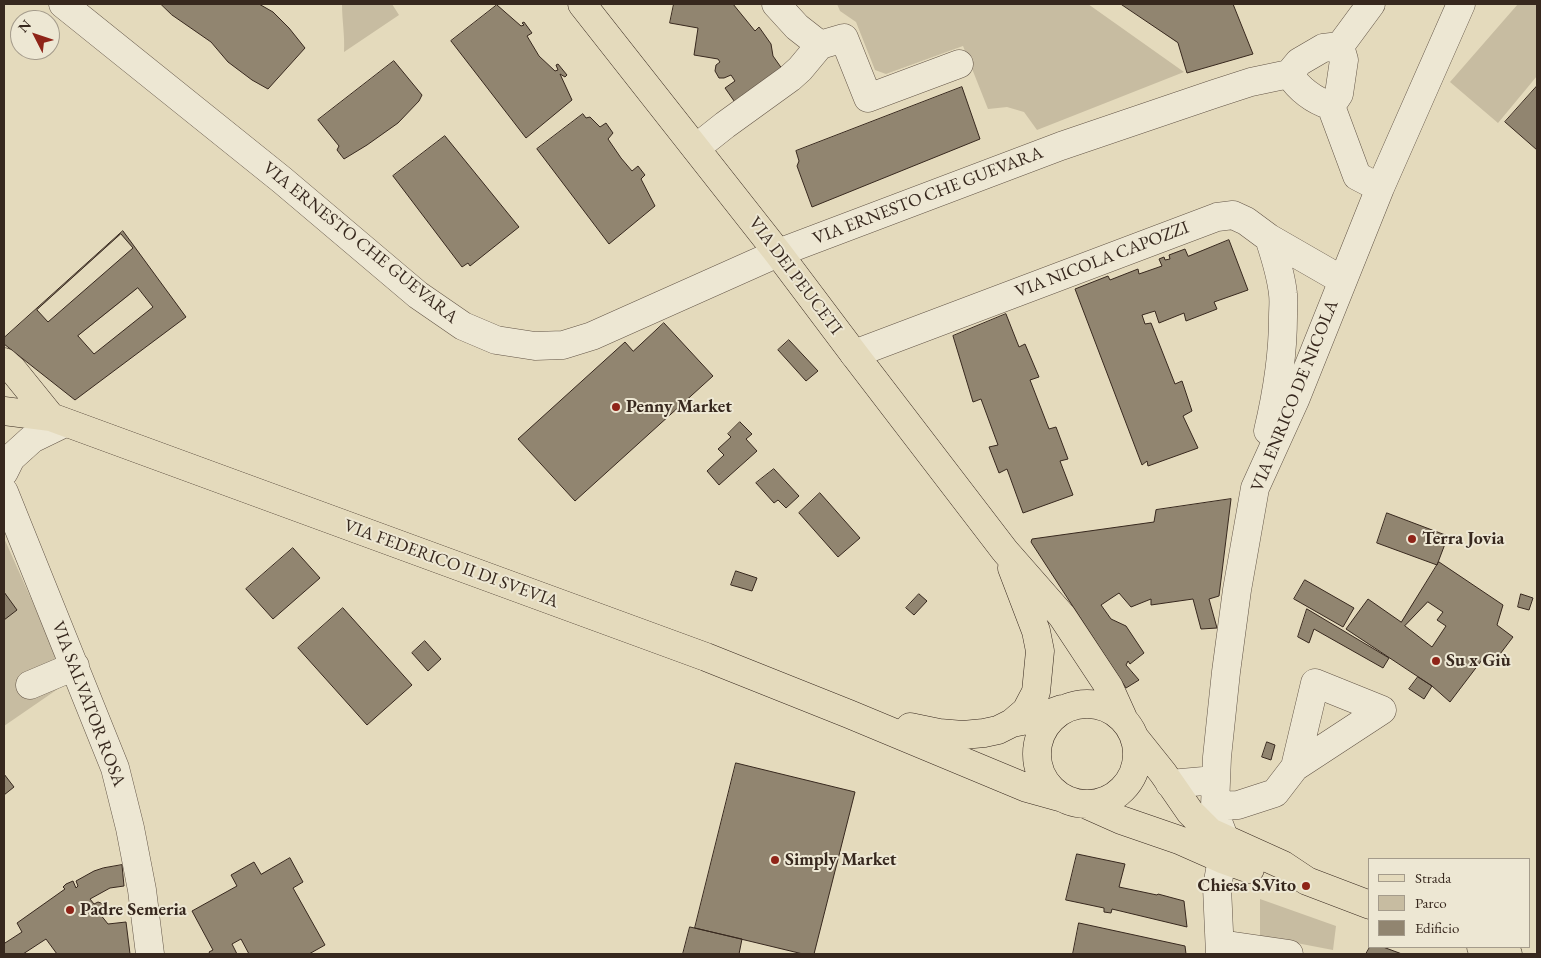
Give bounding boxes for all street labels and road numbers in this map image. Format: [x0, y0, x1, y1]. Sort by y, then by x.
street label: VIA ERNESTO CHE GUEVARA [810, 142, 1046, 250]
street label: VIA ERNESTO CHE GUEVARA [258, 158, 462, 328]
street label: VIA DEI PEUCETI [744, 213, 846, 339]
street label: VIA NICOLA CAPOZZI [1012, 217, 1192, 303]
street label: VIA ENRICO DE NICOLA [1247, 297, 1343, 495]
street label: VIA FEDERICO II DI SVEVIA [341, 515, 561, 613]
street label: VIA SALVATOR ROSA [46, 618, 130, 790]

